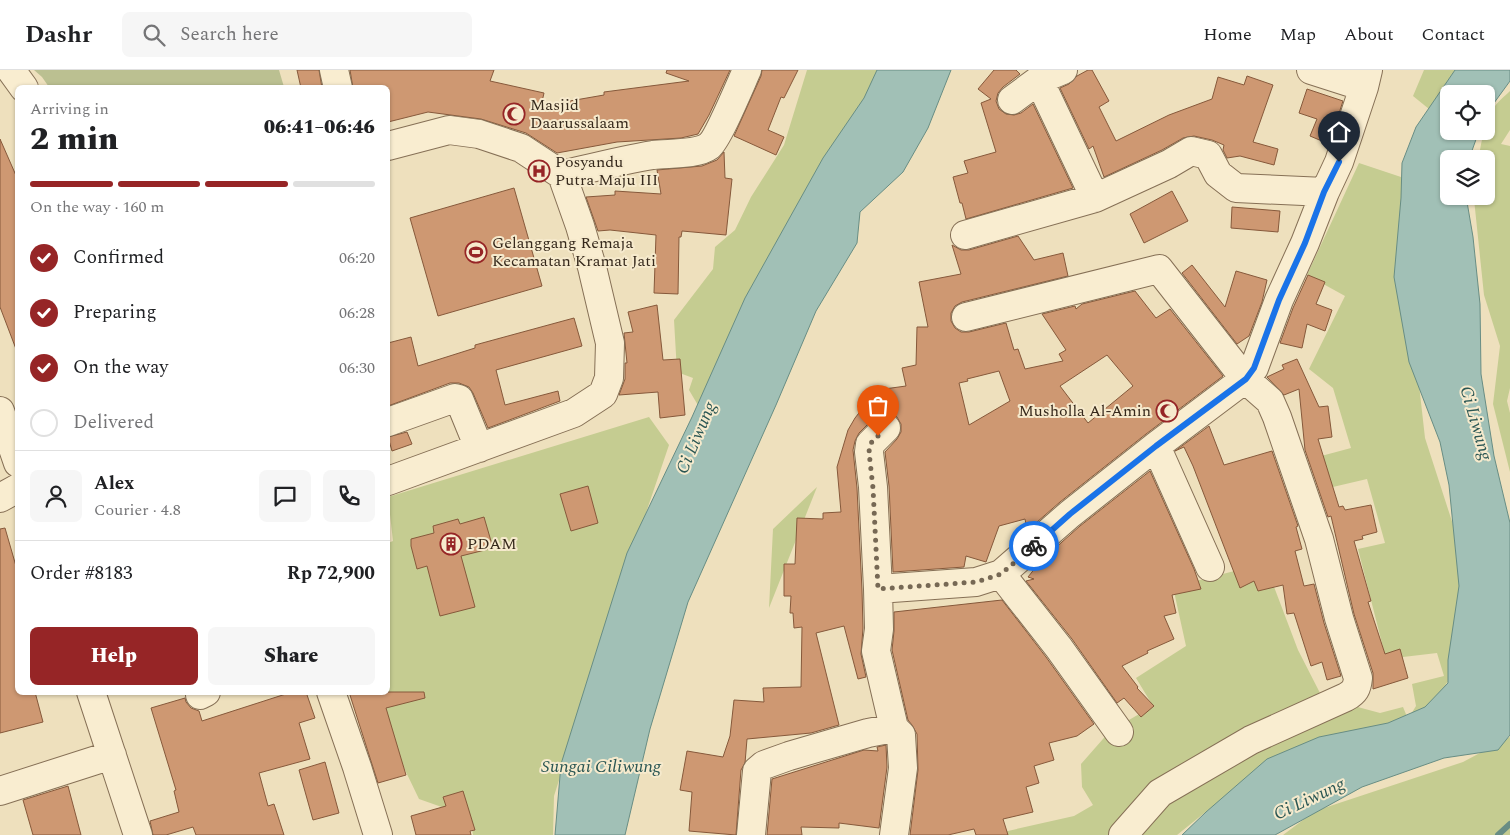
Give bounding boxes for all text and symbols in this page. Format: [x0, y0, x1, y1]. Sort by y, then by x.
search box [122, 12, 472, 57]
text: Dashr [25, 17, 92, 53]
text: Search here [180, 20, 279, 49]
icon: search [140, 21, 168, 49]
text: Home [1203, 21, 1252, 48]
text: Map [1280, 21, 1316, 48]
text: About [1344, 21, 1394, 48]
text: Contact [1422, 21, 1485, 48]
map controls [1440, 85, 1495, 205]
button: locate [1440, 85, 1495, 140]
place label: Masjid Daarussalaam [530, 93, 629, 135]
text: Arriving in [30, 97, 109, 121]
mosque icon: Masjid Daarussalaam [502, 102, 526, 126]
pin [1318, 111, 1360, 162]
text: 06:41–06:46 [264, 113, 375, 142]
text: 2 min [30, 115, 118, 164]
icon: home [1325, 118, 1353, 146]
place label: Posyandu Putra Maju III [555, 150, 658, 192]
button: layers [1440, 150, 1495, 205]
hospital icon: Posyandu Putra Maju III [527, 159, 551, 183]
text: On the way · 160 m [30, 195, 164, 219]
place label: Gelanggang Remaja Kecamatan Kramat Jati [492, 231, 656, 273]
sports icon: Gelanggang Remaja Kecamatan Kramat Jati [464, 240, 488, 264]
text: Confirmed [73, 243, 164, 272]
icon: check [30, 244, 58, 272]
text: 06:20 [339, 246, 375, 270]
text: Preparing [73, 298, 157, 327]
icon: check [30, 299, 58, 327]
text: 06:28 [339, 301, 375, 325]
text: On the way [73, 353, 169, 382]
icon: check [30, 354, 58, 382]
text: 06:30 [339, 356, 375, 380]
water label: Ci Liwung [1453, 383, 1500, 464]
pin [857, 385, 899, 436]
icon: bag [864, 392, 892, 420]
water label: Ci Liwung [669, 397, 724, 478]
place label: Musholla Al-Amin [1019, 399, 1151, 423]
mosque icon: Musholla Al-Amin [1155, 399, 1179, 423]
text: Delivered [73, 408, 154, 437]
text: Alex [94, 469, 135, 498]
button: person [30, 470, 82, 522]
button: chat [259, 470, 311, 522]
button: phone [323, 470, 375, 522]
text: Courier · 4.8 [94, 498, 181, 522]
courier [1009, 521, 1059, 571]
building icon: PDAM [439, 532, 463, 556]
place label: PDAM [467, 532, 516, 556]
icon: bike [1020, 532, 1048, 560]
text: Order #8183 [30, 559, 133, 588]
text: Rp 72,900 [287, 559, 375, 588]
button: Help [30, 627, 198, 685]
button: Share [208, 627, 375, 685]
water label: Sungai Ciliwung [541, 753, 662, 780]
water label: Ci Liwung [1269, 770, 1350, 827]

